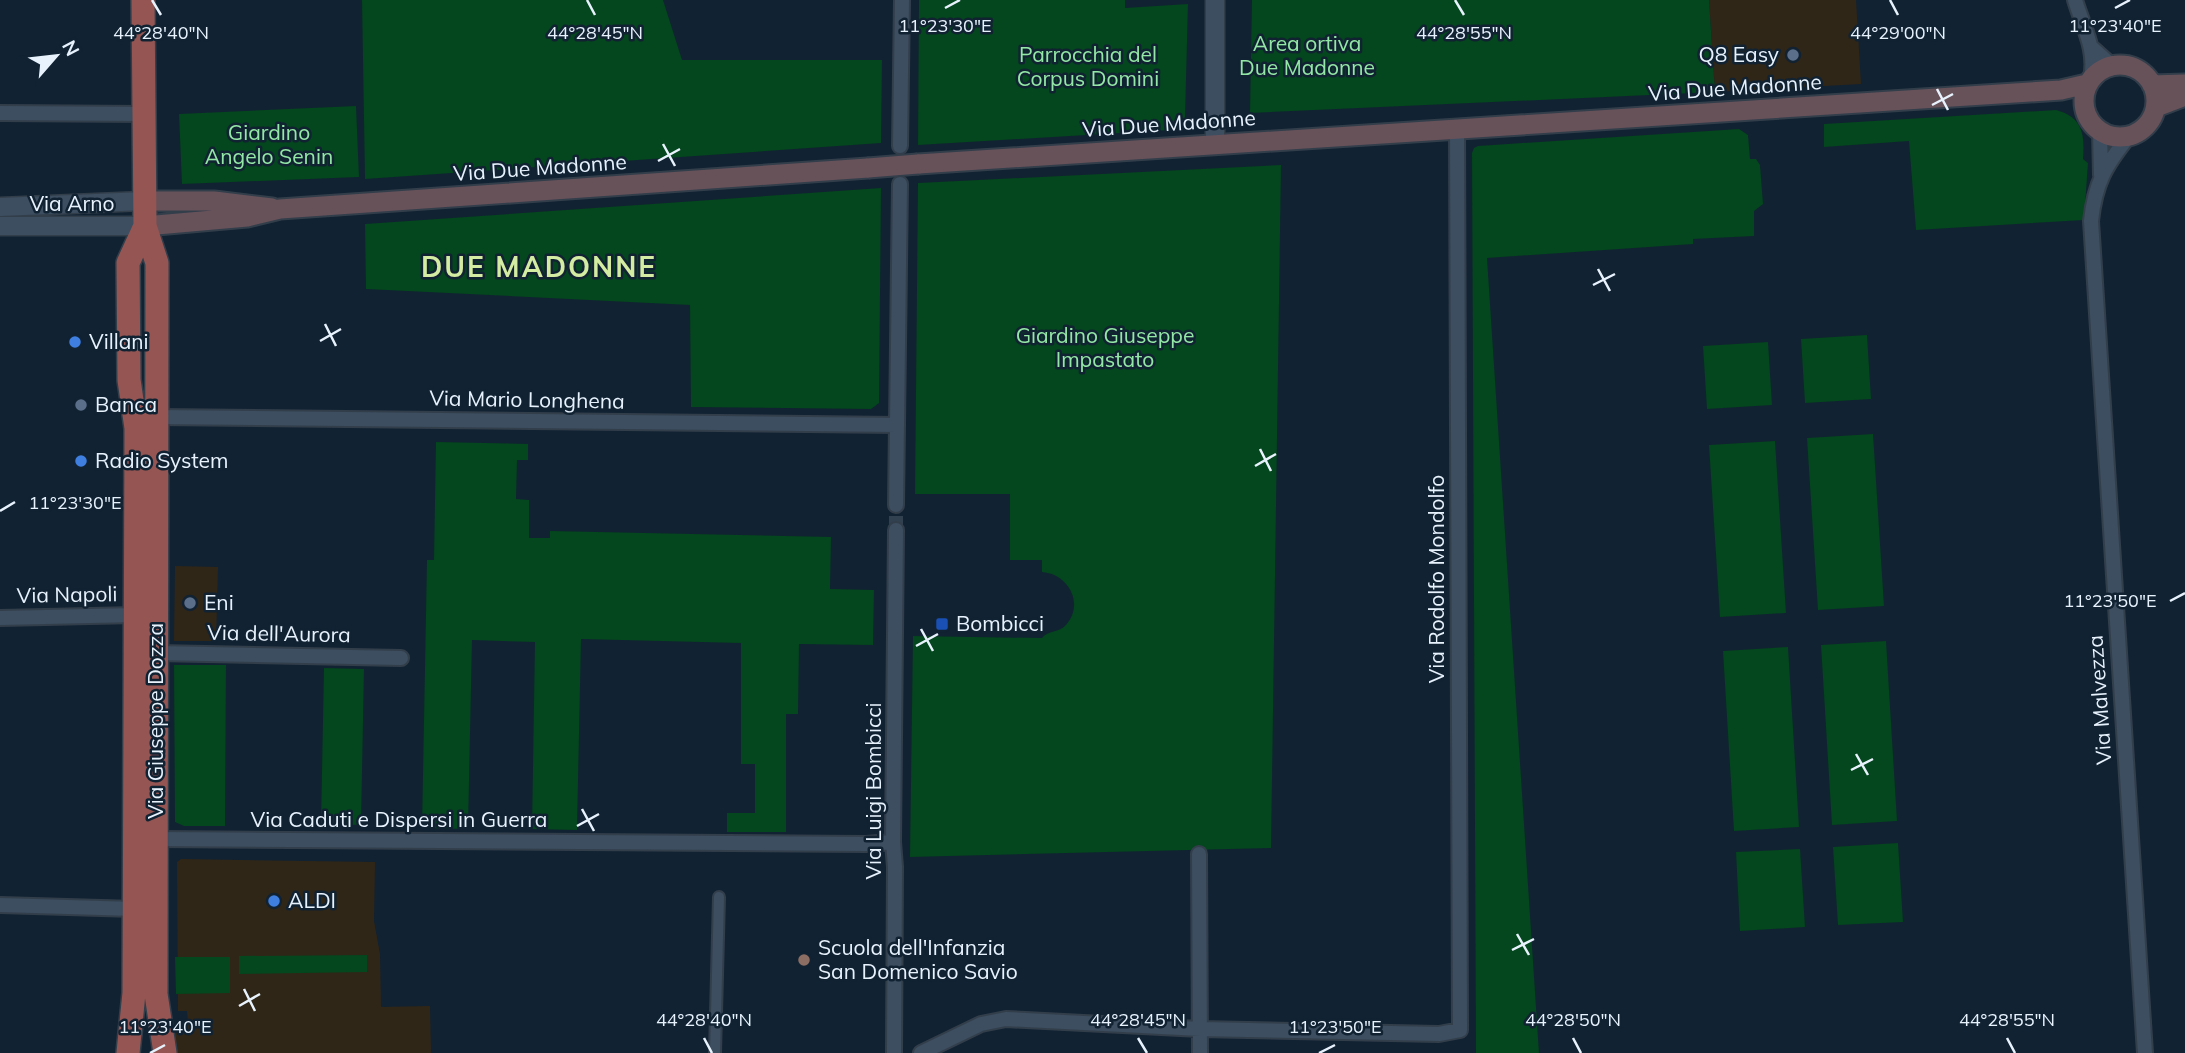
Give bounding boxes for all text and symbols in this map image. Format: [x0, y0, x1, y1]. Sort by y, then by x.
text: 11°23'30"E [898, 14, 992, 37]
text: 11°23'40"E [2068, 14, 2162, 37]
north arrow [21, 21, 91, 91]
text: 44°28'40"N [113, 21, 209, 44]
text: 44°28'45"N [547, 21, 643, 44]
text: 44°28'55"N [1416, 21, 1512, 44]
text: 44°29'00"N [1850, 21, 1946, 44]
park label: Area ortiva Due Madonne [1239, 30, 1375, 80]
text: N [57, 36, 85, 60]
park label: Parrocchia del Corpus Domini [1017, 41, 1159, 91]
place label: Q8 Easy [1699, 41, 1779, 67]
marker: Q8 Easy [1785, 47, 1801, 63]
street label: Via Due Madonne [1647, 68, 1822, 106]
street label: Via Due Madonne [1081, 104, 1256, 142]
park label: Giardino Angelo Senin [205, 119, 333, 169]
street label: Via Due Madonne [452, 148, 627, 186]
street label: Via Arno [29, 190, 115, 216]
district label: DUE MADONNE [421, 249, 657, 284]
park label: Giardino Giuseppe Impastato [1016, 322, 1194, 372]
place label: Villani [89, 328, 149, 354]
marker: Villani [67, 334, 83, 350]
street label: Via Mario Longhena [429, 384, 625, 414]
place label: Banca [95, 391, 157, 417]
marker: Banca [73, 397, 89, 413]
place label: Radio System [95, 447, 228, 473]
marker: Radio System [73, 453, 89, 469]
street label: Via Rodolfo Mondolfo [1423, 475, 1449, 683]
text: 11°23'30"E [28, 491, 122, 514]
street label: Via Napoli [16, 580, 118, 608]
place label: Eni [204, 589, 234, 615]
text: 11°23'50"E [2063, 589, 2157, 612]
marker: Eni [182, 595, 198, 611]
place label: Bombicci [956, 610, 1044, 636]
marker: Bombicci [934, 616, 950, 632]
street label: Via dell'Aurora [207, 619, 351, 647]
street label: Via Giuseppe Dozza [142, 623, 168, 819]
street label: Via Malvezza [2081, 634, 2117, 766]
street label: Via Luigi Bombicci [860, 702, 886, 880]
street label: Via Caduti e Dispersi in Guerra [251, 806, 547, 832]
place label: ALDI [288, 887, 336, 913]
marker: ALDI [266, 893, 282, 909]
place label: Scuola dell'Infanzia San Domenico Savio [818, 934, 1018, 984]
marker: Scuola dell'Infanzia San Domenico Savio [796, 952, 812, 968]
text: 44°28'40"N [656, 1008, 752, 1031]
text: 44°28'45"N [1090, 1008, 1186, 1031]
text: 44°28'50"N [1525, 1008, 1621, 1031]
text: 44°28'55"N [1959, 1008, 2055, 1031]
text: 11°23'40"E [118, 1015, 212, 1038]
text: 11°23'50"E [1288, 1015, 1382, 1038]

